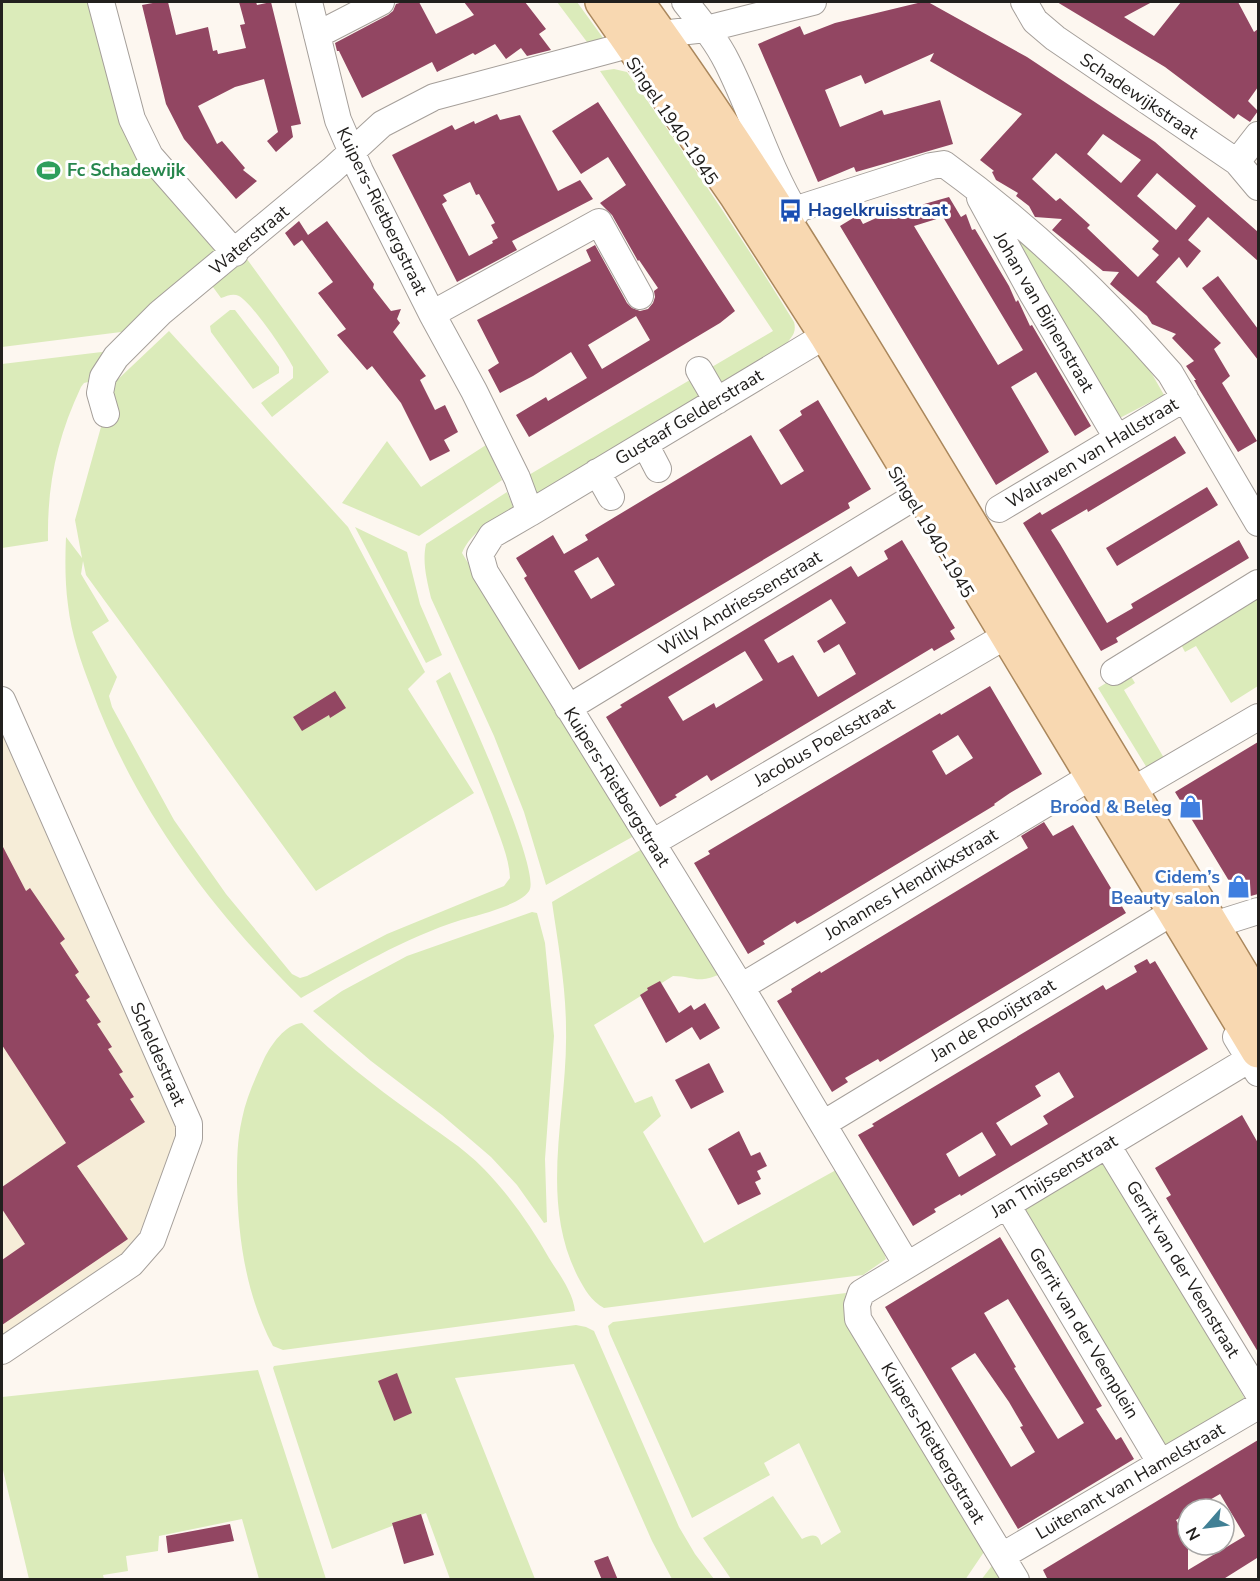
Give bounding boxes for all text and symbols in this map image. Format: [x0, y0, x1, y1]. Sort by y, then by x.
street label: Schadewijkstraat [1075, 47, 1204, 145]
street label: Singel 1940-1945 [620, 52, 724, 190]
street label: Kuipers-Rietbergstraat [331, 123, 433, 299]
sports icon: Fc Schadewijk [36, 157, 62, 183]
place label: Fc Schadewijk [67, 158, 185, 182]
bus stop icon: Hagelkruisstraat [777, 197, 803, 223]
place label: Hagelkruisstraat [808, 198, 948, 222]
street label: Waterstraat [204, 199, 294, 280]
street label: Johan van Bijnenstraat [988, 227, 1100, 397]
street label: Gustaaf Gelderstraat [611, 363, 768, 471]
street label: Walraven van Hallstraat [1001, 392, 1183, 514]
street label: Singel 1940-1945 [882, 462, 980, 602]
street label: Willy Andriessenstraat [654, 544, 827, 661]
street label: Jacobus Poelsstraat [749, 692, 899, 793]
street label: Kuipers-Rietbergstraat [558, 703, 676, 872]
shop icon: Brood & Beleg [1177, 794, 1203, 820]
place label: Brood & Beleg [1050, 795, 1172, 819]
street label: Johannes Hendrikxstraat [819, 822, 1003, 946]
place label: Cidem’s Beauty salon [1111, 865, 1220, 910]
shop icon: Cidem’s Beauty salon [1225, 874, 1251, 900]
street label: Jan de Rooijstraat [925, 973, 1061, 1067]
street label: Scheldestraat [124, 998, 192, 1110]
street label: Jan Thijssenstraat [985, 1128, 1122, 1224]
street label: Gerrit van der Veenstraat [1121, 1176, 1246, 1363]
street label: Gerrit van der Veenplein [1023, 1243, 1145, 1423]
street label: Kuipers-Rietbergstraat [875, 1358, 991, 1529]
street label: Luitenant van Hamelstraat [1031, 1417, 1229, 1545]
north arrow [1176, 1497, 1236, 1557]
text: N [1181, 1523, 1206, 1544]

